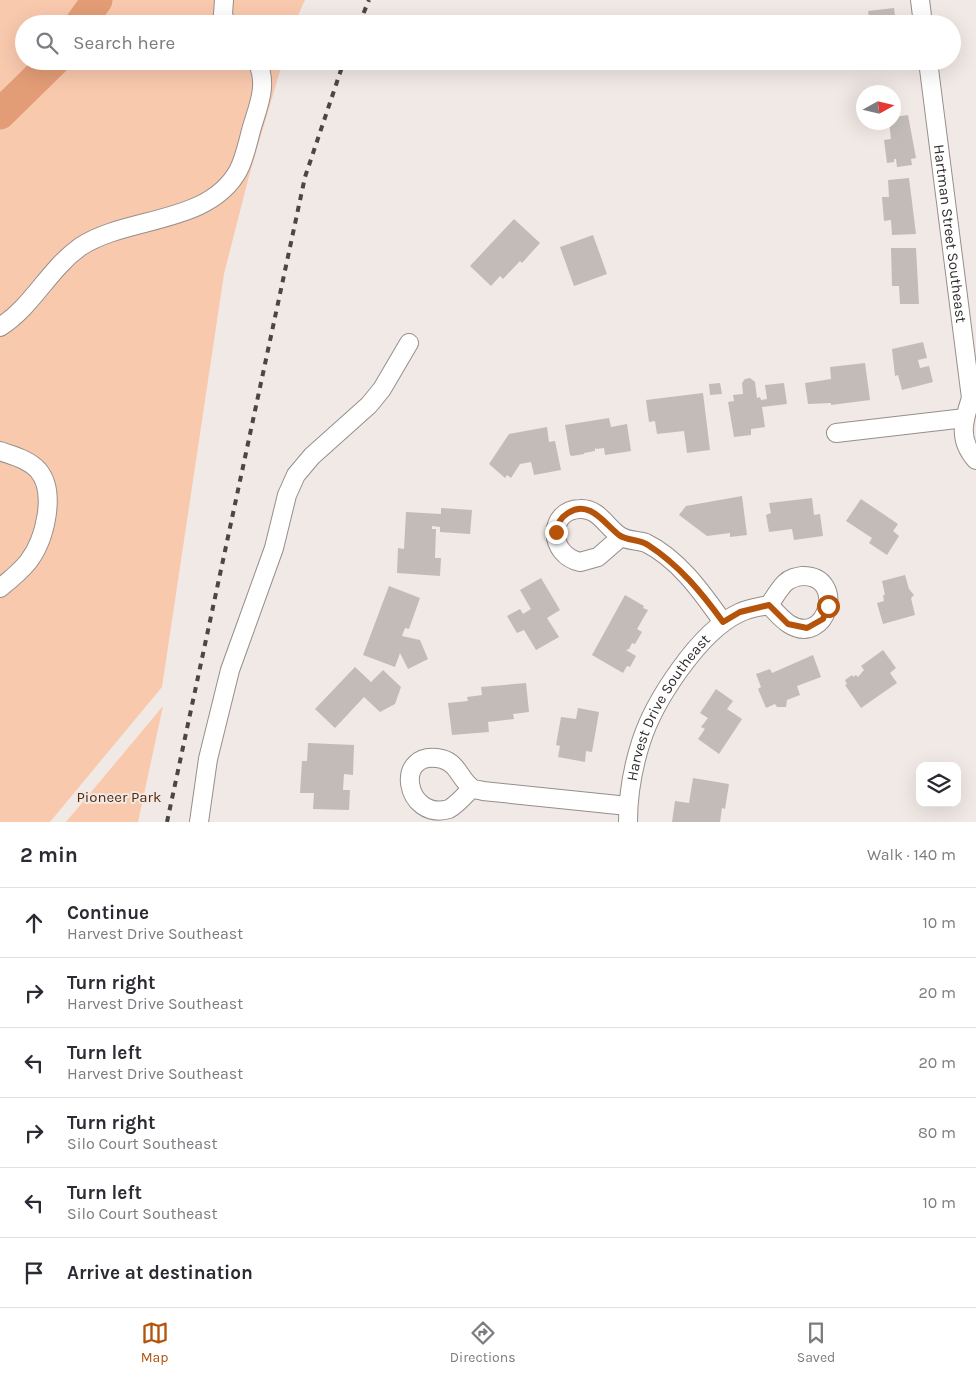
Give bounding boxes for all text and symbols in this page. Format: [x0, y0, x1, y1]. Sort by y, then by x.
search box [15, 15, 961, 70]
icon: search [33, 29, 61, 57]
text: Search here [73, 32, 175, 54]
north arrow [856, 85, 901, 130]
street label: Hartman Street Southeast [930, 143, 970, 324]
route end [545, 521, 568, 544]
route start [817, 595, 840, 618]
street label: Harvest Drive Southeast [623, 630, 714, 782]
map controls [916, 762, 961, 807]
button: layers [916, 762, 961, 807]
park label: Pioneer Park [77, 788, 161, 806]
text: 2 min [20, 843, 78, 867]
text: Walk · 140 m [867, 845, 956, 864]
text: Continue [67, 902, 149, 924]
icon: ahead [20, 909, 48, 937]
text: 10 m [922, 913, 956, 932]
text: Harvest Drive Southeast [67, 924, 243, 943]
text: Turn right [67, 972, 156, 994]
icon: right [20, 979, 48, 1007]
text: 20 m [918, 983, 956, 1002]
text: Harvest Drive Southeast [67, 994, 243, 1013]
text: Turn left [67, 1042, 142, 1064]
icon: left [20, 1049, 48, 1077]
text: 20 m [918, 1053, 956, 1072]
text: Harvest Drive Southeast [67, 1064, 243, 1083]
text: Turn right [67, 1112, 156, 1134]
icon: right [20, 1119, 48, 1147]
text: 80 m [918, 1123, 956, 1142]
text: Silo Court Southeast [67, 1134, 218, 1153]
text: Turn left [67, 1182, 142, 1204]
icon: left [20, 1189, 48, 1217]
text: 10 m [922, 1193, 956, 1212]
text: Silo Court Southeast [67, 1204, 218, 1223]
icon: arrive [20, 1259, 48, 1287]
text: Arrive at destination [67, 1262, 253, 1284]
tab: Map [141, 1319, 169, 1366]
tab: Directions [450, 1319, 516, 1366]
tab: Saved [797, 1319, 835, 1366]

